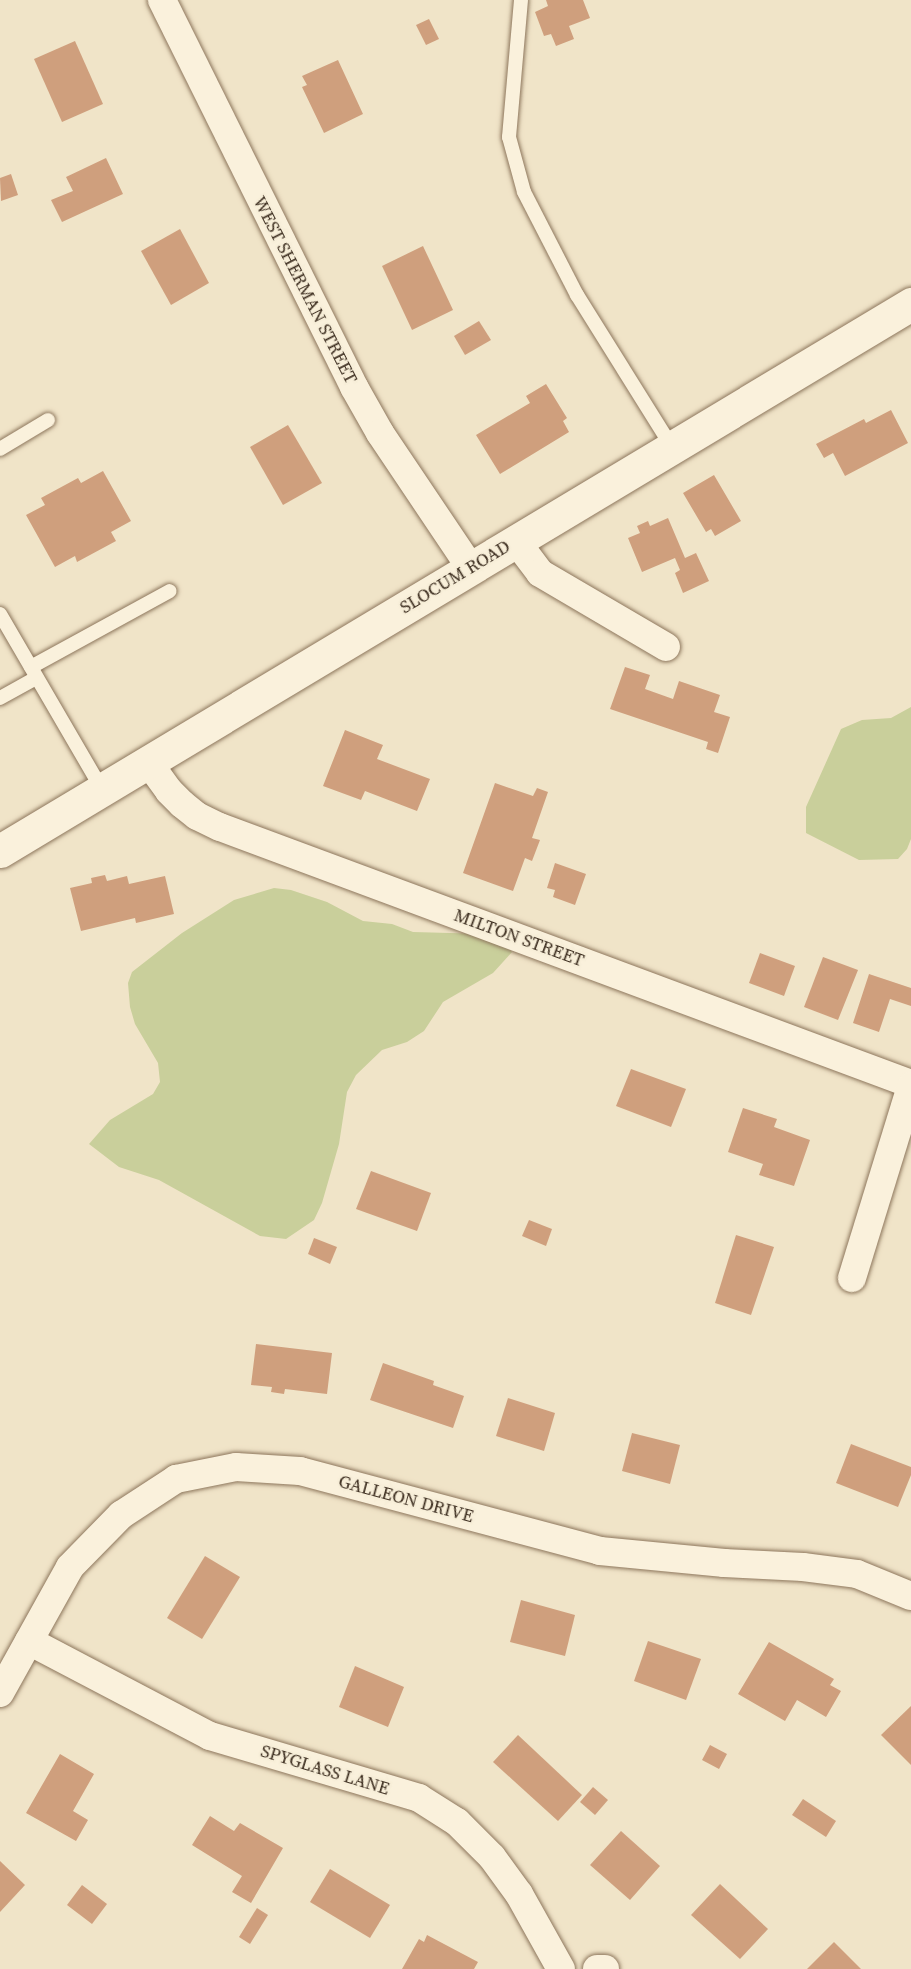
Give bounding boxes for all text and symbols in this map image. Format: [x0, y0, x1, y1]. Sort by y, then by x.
street label: WEST SHERMAN STREET [248, 193, 362, 387]
street label: SLOCUM ROAD [396, 536, 514, 618]
street label: MILTON STREET [451, 904, 587, 972]
street label: GALLEON DRIVE [336, 1471, 476, 1527]
street label: SPYGLASS LANE [258, 1740, 392, 1800]

